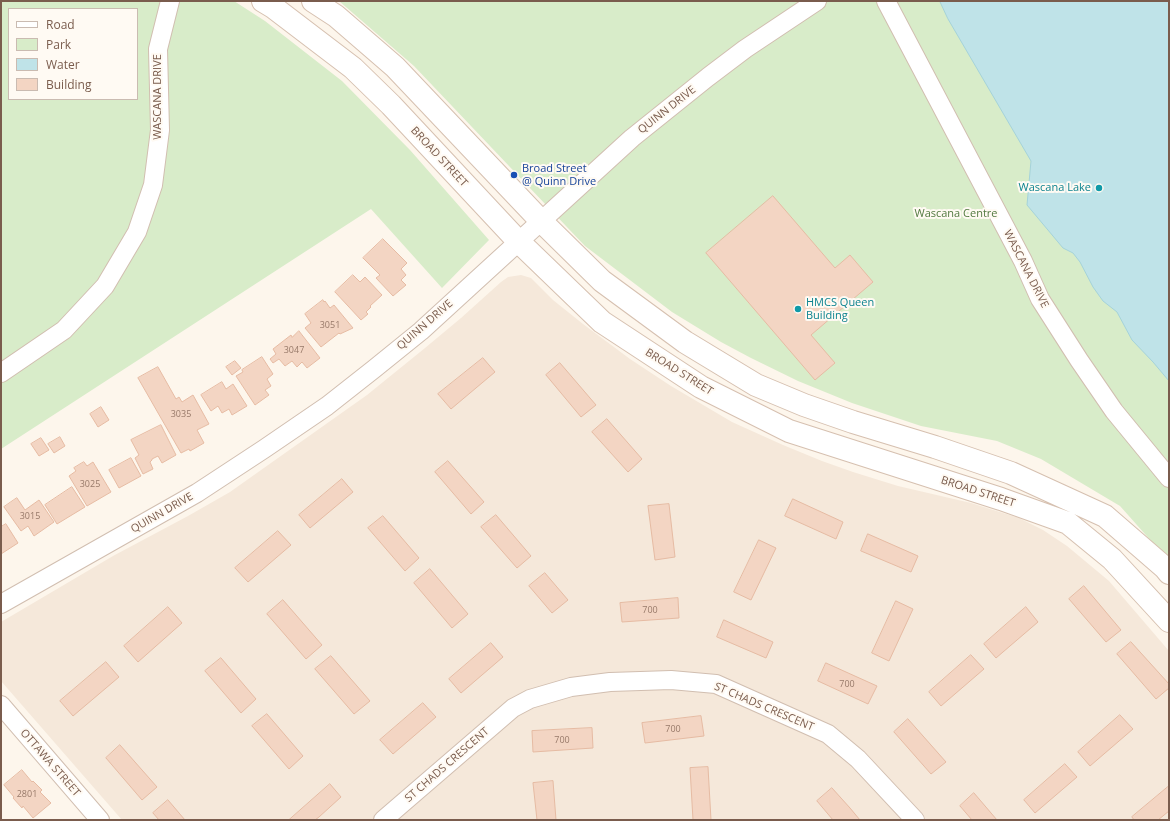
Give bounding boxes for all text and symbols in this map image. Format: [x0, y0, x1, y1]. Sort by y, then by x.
legend [8, 8, 138, 100]
text: Road [46, 16, 75, 33]
text: Park [46, 36, 71, 53]
street label: WASCANA DRIVE [151, 54, 165, 140]
text: Water [46, 56, 80, 73]
text: Building [46, 76, 91, 93]
street label: QUINN DRIVE [636, 83, 698, 137]
street label: BROAD STREET [408, 124, 470, 190]
place label: Broad Street @ Quinn Drive [522, 162, 596, 188]
marker: Broad Street @ Quinn Drive [509, 170, 519, 180]
place label: Wascana Lake [1019, 181, 1091, 195]
marker: Wascana Lake [1094, 183, 1104, 193]
park label: Wascana Centre [914, 207, 998, 221]
street label: WASCANA DRIVE [1001, 228, 1051, 310]
place label: HMCS Queen Building [806, 296, 874, 322]
street label: QUINN DRIVE [394, 297, 456, 353]
marker: HMCS Queen Building [793, 304, 803, 314]
house number: 3051 [320, 320, 340, 330]
house number: 3047 [284, 345, 304, 355]
street label: BROAD STREET [643, 346, 715, 398]
house number: 3035 [171, 409, 191, 419]
street label: BROAD STREET [939, 474, 1017, 510]
house number: 3025 [80, 479, 100, 489]
street label: QUINN DRIVE [129, 490, 195, 536]
house number: 3015 [20, 511, 40, 521]
house number: 700 [642, 605, 658, 615]
house number: 700 [839, 679, 855, 689]
street label: ST CHADS CRESCENT [712, 680, 816, 734]
house number: 700 [665, 724, 681, 734]
street label: ST CHADS CRESCENT [402, 725, 492, 805]
street label: OTTAWA STREET [17, 727, 83, 799]
house number: 700 [554, 735, 570, 745]
house number: 2801 [17, 789, 37, 799]

